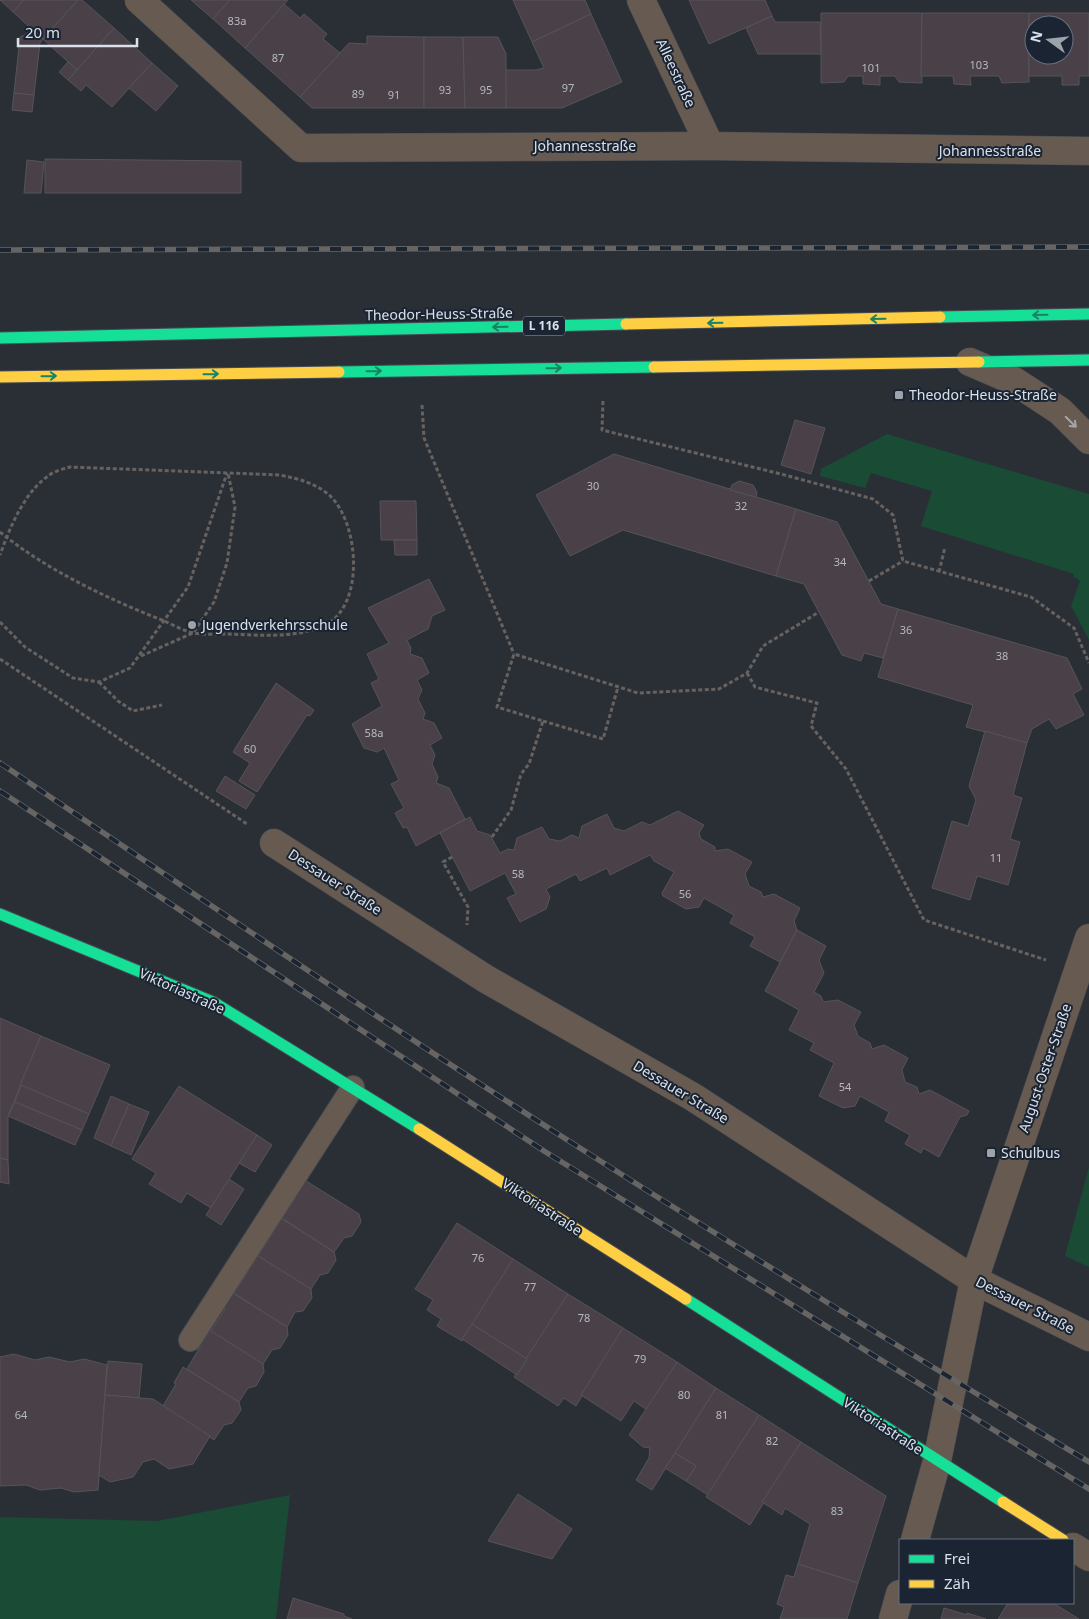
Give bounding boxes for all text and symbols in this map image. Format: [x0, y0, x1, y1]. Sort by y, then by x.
house number: 83a [228, 13, 246, 28]
scale bar [18, 15, 136, 47]
north arrow [1024, 15, 1074, 65]
text: 20 m [25, 22, 60, 42]
text: N [1025, 29, 1047, 44]
street label: Alleestraße [652, 35, 701, 110]
house number: 87 [272, 50, 284, 65]
house number: 103 [970, 57, 988, 72]
house number: 101 [862, 60, 880, 75]
house number: 97 [562, 80, 574, 95]
house number: 93 [439, 82, 451, 97]
house number: 95 [480, 82, 492, 97]
house number: 89 [352, 86, 364, 101]
house number: 91 [388, 87, 400, 102]
street label: Johannesstraße [532, 136, 636, 155]
street label: Johannesstraße [937, 141, 1041, 160]
street label: Theodor-Heuss-Straße [365, 303, 513, 324]
one-way arrow [1033, 311, 1049, 320]
one-way arrow [870, 314, 886, 324]
road number: L 116 [523, 316, 565, 336]
one-way arrow [708, 318, 724, 327]
one-way arrow [493, 323, 509, 332]
one-way arrow [545, 364, 561, 373]
one-way arrow [365, 366, 381, 376]
one-way arrow [202, 369, 219, 379]
one-way arrow [40, 372, 56, 381]
place label: Theodor-Heuss-Straße [909, 385, 1057, 404]
marker: Theodor-Heuss-Straße [893, 389, 905, 401]
one-way arrow [1065, 416, 1077, 428]
house number: 30 [587, 478, 599, 493]
house number: 32 [735, 498, 747, 513]
house number: 34 [834, 554, 847, 569]
place label: Jugendverkehrsschule [200, 615, 348, 634]
marker: Jugendverkehrsschule [186, 619, 198, 631]
house number: 36 [900, 622, 912, 637]
house number: 38 [996, 648, 1008, 663]
house number: 58a [365, 725, 383, 740]
house number: 60 [244, 741, 256, 756]
street label: Dessauer Straße [285, 844, 386, 919]
house number: 11 [990, 850, 1002, 865]
house number: 58 [512, 866, 524, 881]
house number: 56 [679, 886, 691, 901]
street label: Viktoriastraße [136, 963, 228, 1018]
street label: August-Oster-Straße [1014, 1001, 1075, 1135]
street label: Dessauer Straße [630, 1056, 733, 1128]
house number: 54 [839, 1079, 852, 1094]
place label: Schulbus [1001, 1143, 1061, 1162]
marker: Schulbus [985, 1147, 997, 1159]
street label: Viktoriastraße [498, 1174, 586, 1240]
house number: 76 [472, 1250, 484, 1265]
street label: Dessauer Straße [973, 1272, 1078, 1338]
house number: 77 [524, 1279, 536, 1294]
house number: 78 [578, 1310, 590, 1325]
house number: 79 [634, 1351, 646, 1366]
house number: 80 [678, 1387, 690, 1402]
street label: Viktoriastraße [839, 1393, 927, 1459]
house number: 64 [15, 1407, 28, 1422]
house number: 81 [716, 1407, 728, 1422]
house number: 82 [766, 1433, 778, 1448]
house number: 83 [831, 1503, 843, 1518]
legend [899, 1539, 1074, 1604]
text: Frei [944, 1548, 970, 1568]
text: Zäh [944, 1573, 970, 1593]

